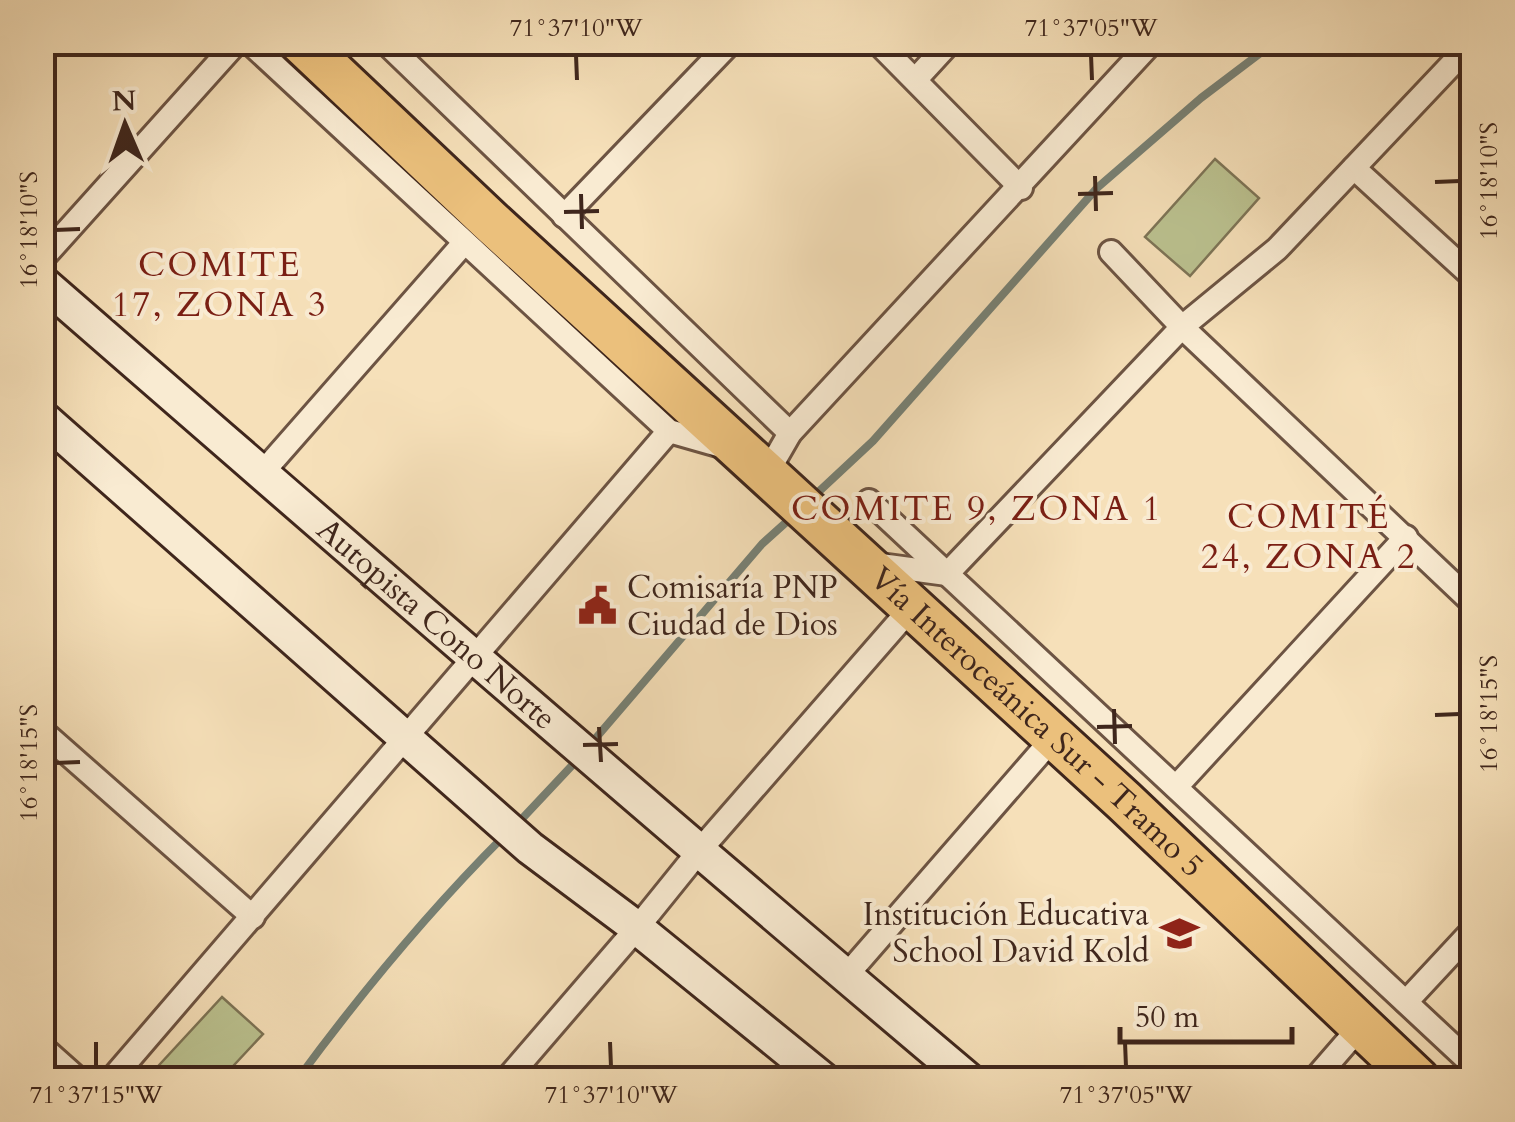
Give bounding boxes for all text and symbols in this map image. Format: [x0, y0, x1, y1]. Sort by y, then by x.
text: 71°37'10"W [509, 11, 643, 45]
text: 71°37'05"W [1024, 11, 1158, 45]
north arrow [75, 75, 175, 175]
text: N [111, 82, 137, 120]
text: 16°18'10"S [1472, 122, 1506, 240]
text: 16°18'10"S [12, 171, 46, 289]
district label: COMITE 17, ZONA 3 [112, 241, 328, 329]
district label: COMITE 9, ZONA 1 [791, 485, 1163, 533]
district label: COMITÉ 24, ZONA 2 [1201, 493, 1417, 581]
street label: Autopista Cono Norte [307, 508, 565, 740]
street label: Vía Interoceánica Sur - Tramo 5 [860, 557, 1213, 887]
place label: Comisaría PNP Ciudad de Dios [627, 566, 838, 647]
public building icon: Comisaría PNP Ciudad de Dios [576, 585, 618, 627]
text: 16°18'15"S [1472, 655, 1506, 773]
text: 16°18'15"S [12, 704, 46, 822]
place label: Institución Educativa School David Kold [863, 893, 1149, 974]
school or university icon: Institución Educativa School David Kold [1158, 912, 1200, 954]
scale bar [1120, 982, 1292, 1044]
text: 50 m [1135, 997, 1200, 1038]
text: 71°37'15"W [29, 1078, 163, 1112]
text: 71°37'10"W [544, 1078, 678, 1112]
text: 71°37'05"W [1059, 1078, 1193, 1112]

